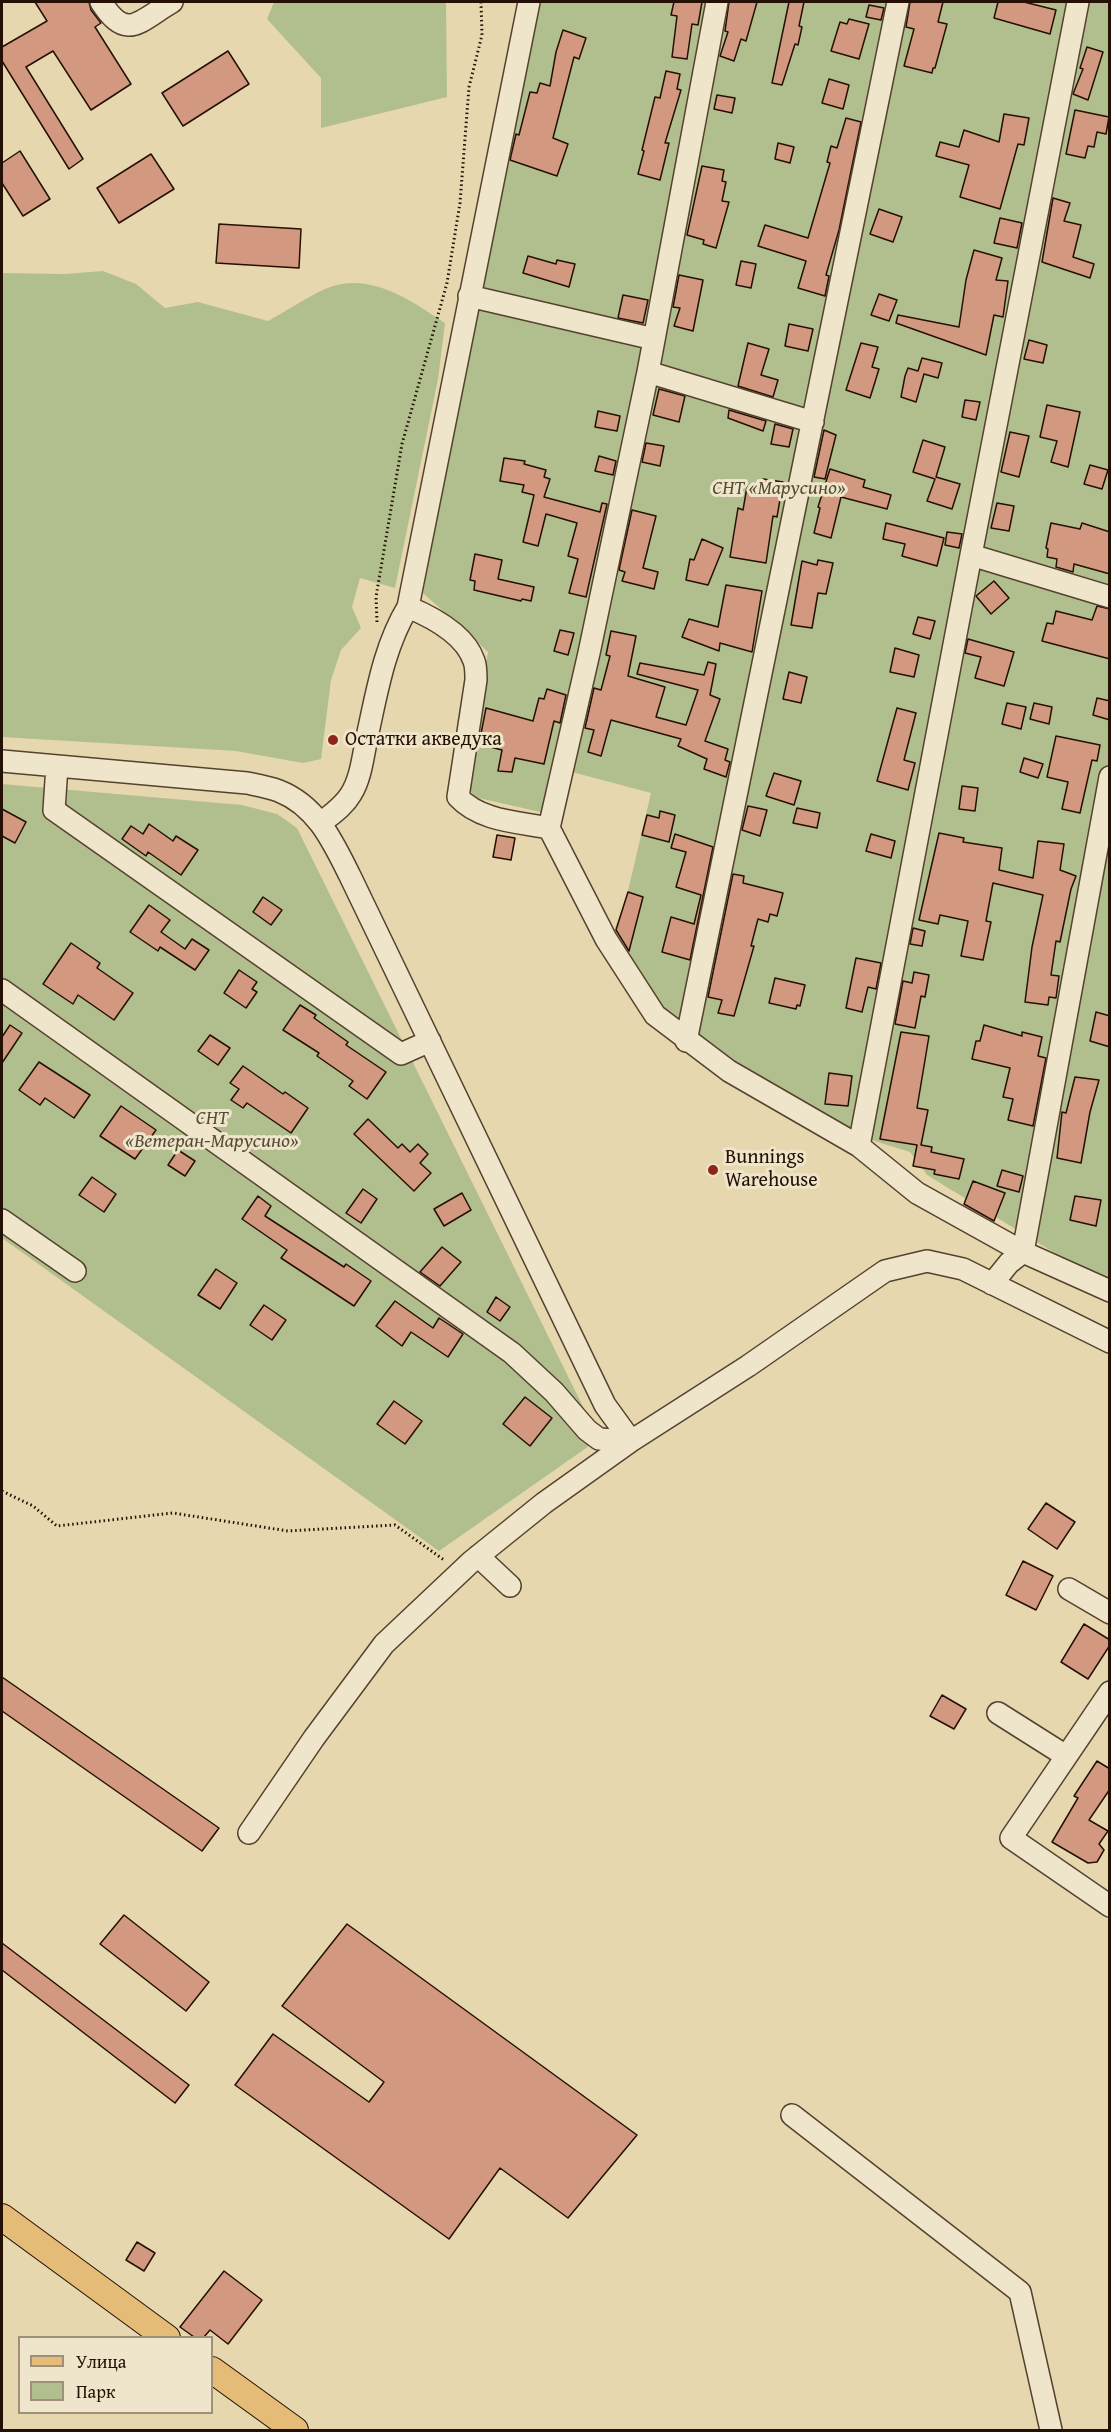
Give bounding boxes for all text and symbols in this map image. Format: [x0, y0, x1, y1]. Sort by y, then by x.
park label: СНТ «Марусино» [712, 477, 846, 501]
place label: Остатки акведука [345, 728, 502, 752]
marker: Остатки акведука [326, 733, 340, 747]
park label: СНТ «Ветеран-Марусино» [125, 1107, 299, 1154]
place label: Bunnings Warehouse [725, 1146, 818, 1193]
marker: Bunnings Warehouse [706, 1163, 720, 1177]
legend [18, 2336, 213, 2414]
text: Улица [76, 2348, 126, 2375]
text: Парк [76, 2378, 115, 2405]

